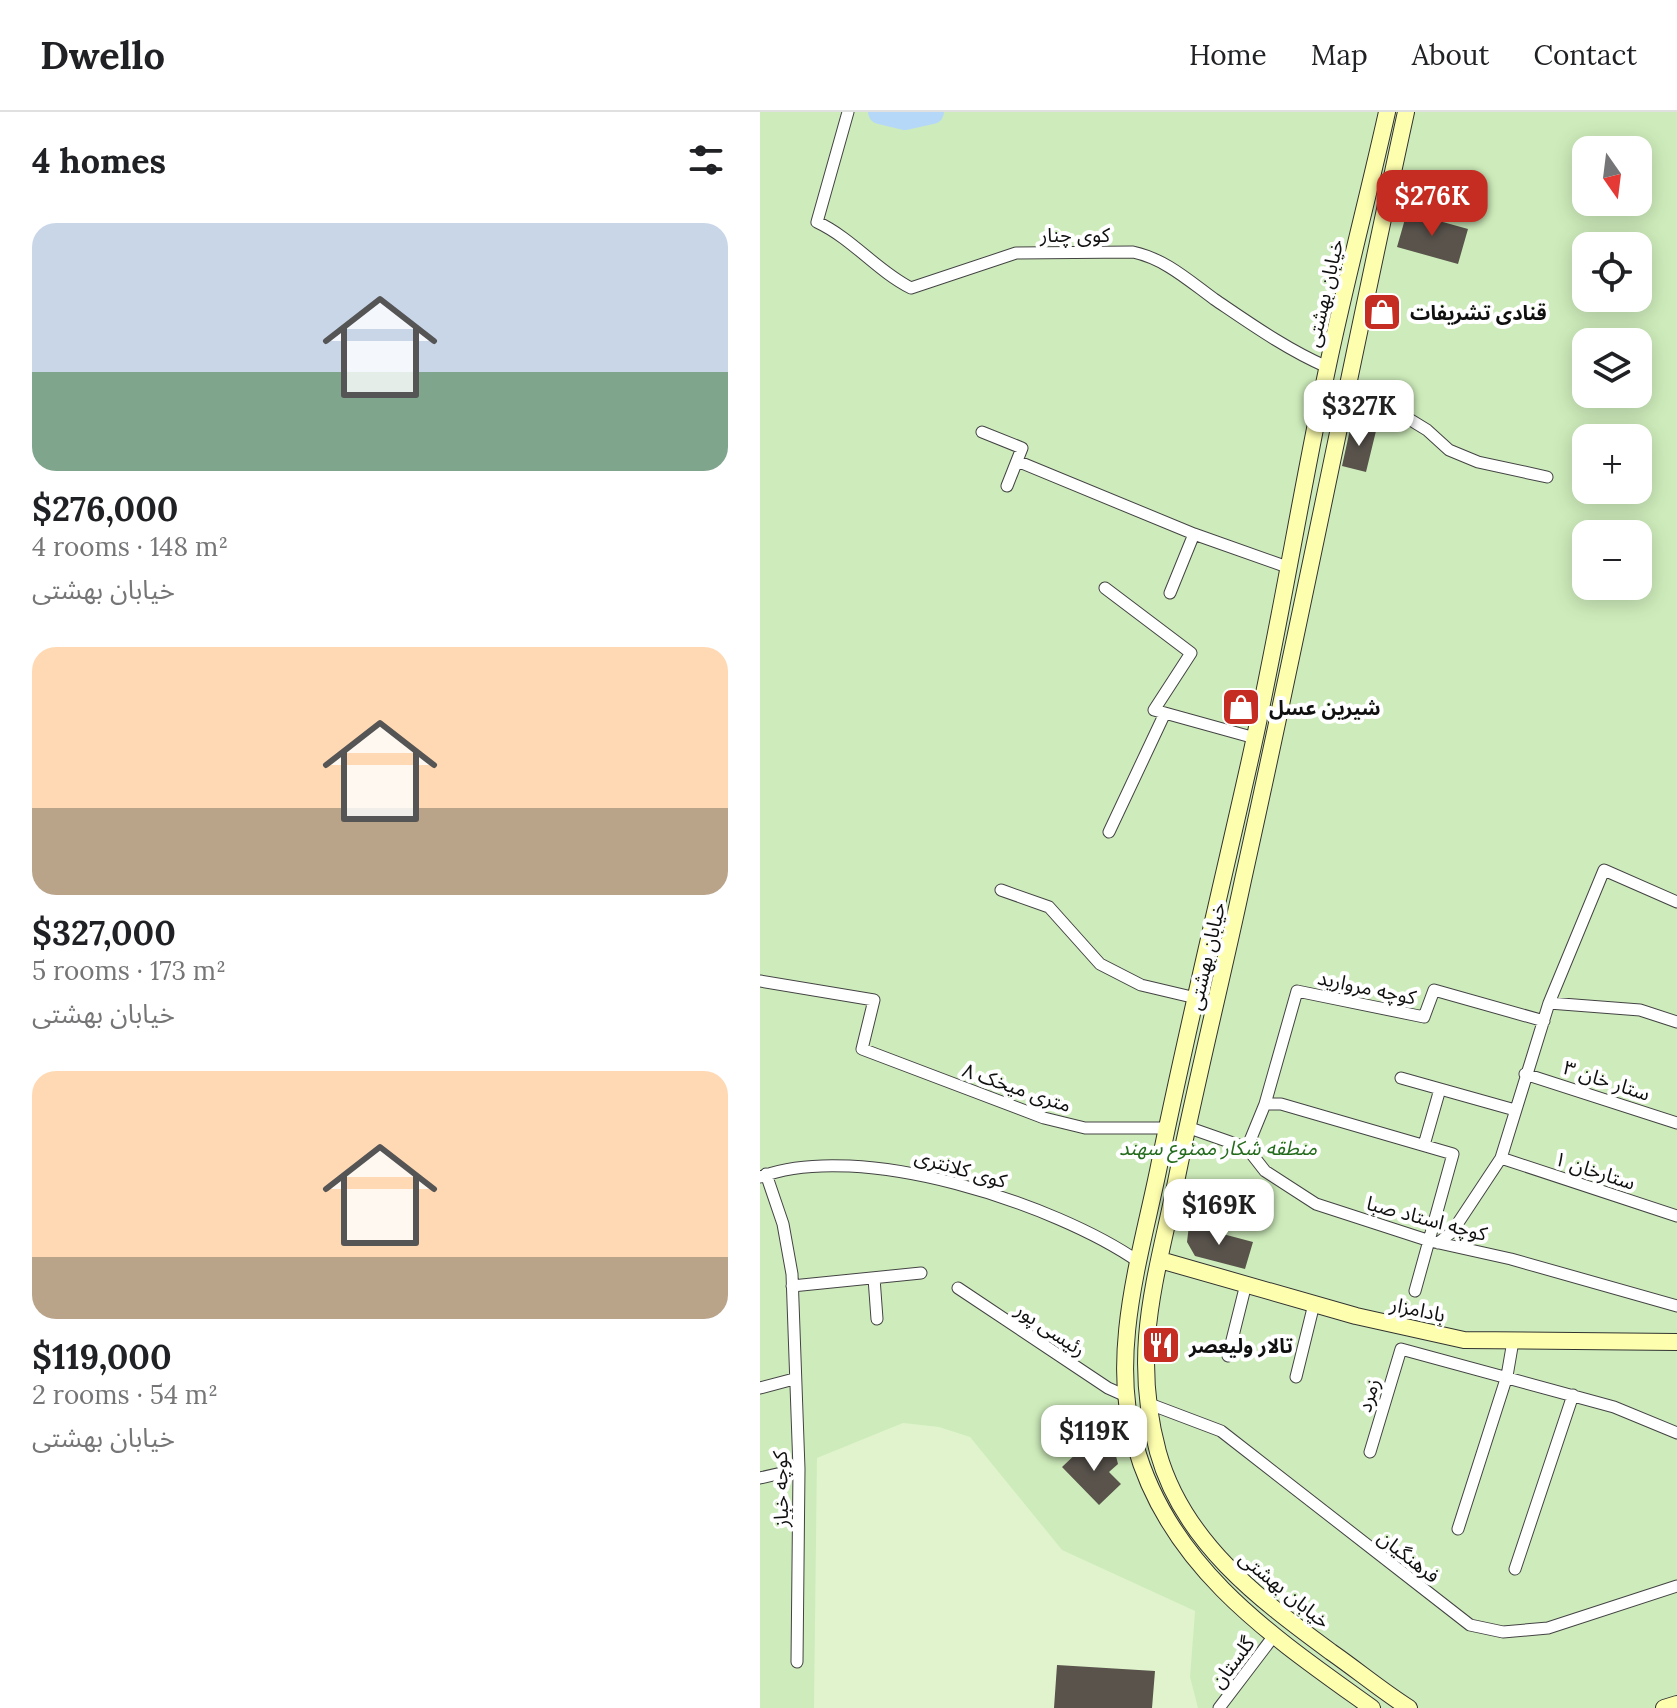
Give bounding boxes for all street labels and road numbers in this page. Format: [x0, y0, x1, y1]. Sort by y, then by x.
street label: کوی چنار [1039, 222, 1111, 248]
street label: خیابان بهشتی [1299, 237, 1349, 349]
street label: خیابان بهشتی [1181, 900, 1231, 1012]
street label: کوچه مروارید [1315, 964, 1419, 1011]
street label: ستار خان ۳ [1561, 1054, 1653, 1106]
street label: ۸ متری میخک [959, 1057, 1075, 1117]
street label: کوی کلانتری [912, 1143, 1011, 1193]
street label: ستارخان ۱ [1551, 1145, 1639, 1195]
street label: کوچه استاد صبا [1364, 1190, 1491, 1247]
street label: بادامزار [1387, 1291, 1448, 1327]
street label: رئیسی پور [1010, 1296, 1091, 1363]
street label: زمرد [1351, 1375, 1385, 1415]
street label: کوچه خباز [767, 1450, 794, 1528]
street label: فرهنگیان [1373, 1524, 1445, 1588]
street label: خیابان بهشتی [1234, 1545, 1336, 1633]
street label: گلستان [1204, 1631, 1260, 1693]

